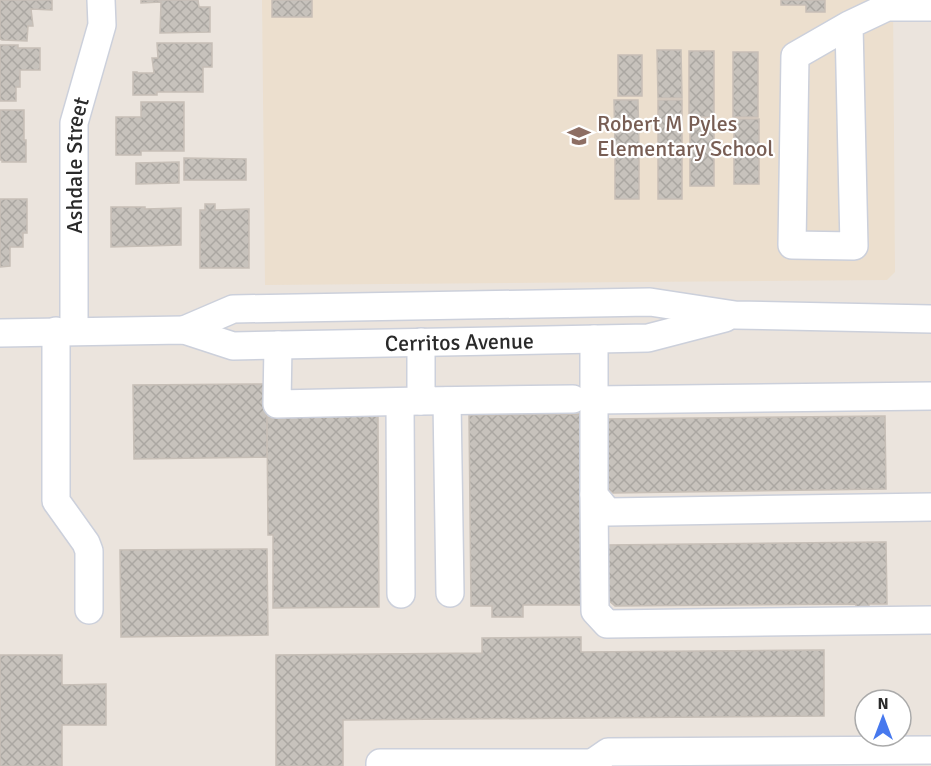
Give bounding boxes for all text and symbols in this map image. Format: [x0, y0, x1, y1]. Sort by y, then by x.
street label: Ashdale Street [60, 93, 94, 234]
place label: Robert M Pyles Elementary School [597, 110, 774, 162]
school or university icon: Robert M Pyles Elementary School [566, 123, 592, 149]
street label: Cerritos Avenue [385, 327, 534, 357]
north arrow [853, 688, 913, 748]
text: N [877, 694, 889, 714]

